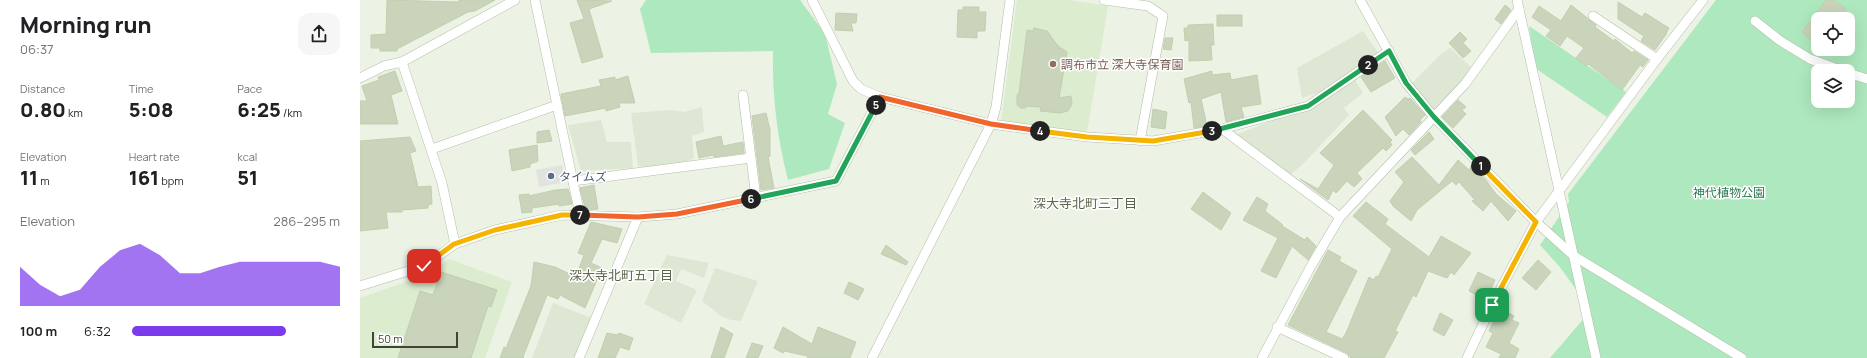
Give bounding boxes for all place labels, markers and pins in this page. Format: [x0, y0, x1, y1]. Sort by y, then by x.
pin: 2 [1358, 55, 1378, 75]
place label: 調布市立 深大寺保育園 [1061, 56, 1183, 73]
marker: 調布市立 深大寺保育園 [1048, 59, 1058, 69]
pin: 5 [866, 95, 886, 115]
pin: 4 [1030, 121, 1050, 141]
pin: 3 [1202, 121, 1222, 141]
pin: 1 [1471, 156, 1491, 176]
place label: タイムズ [559, 168, 607, 185]
marker: タイムズ [546, 171, 556, 181]
pin: 6 [741, 189, 761, 209]
pin: 7 [570, 205, 590, 225]
pin [407, 249, 441, 283]
pin [1475, 288, 1509, 322]

